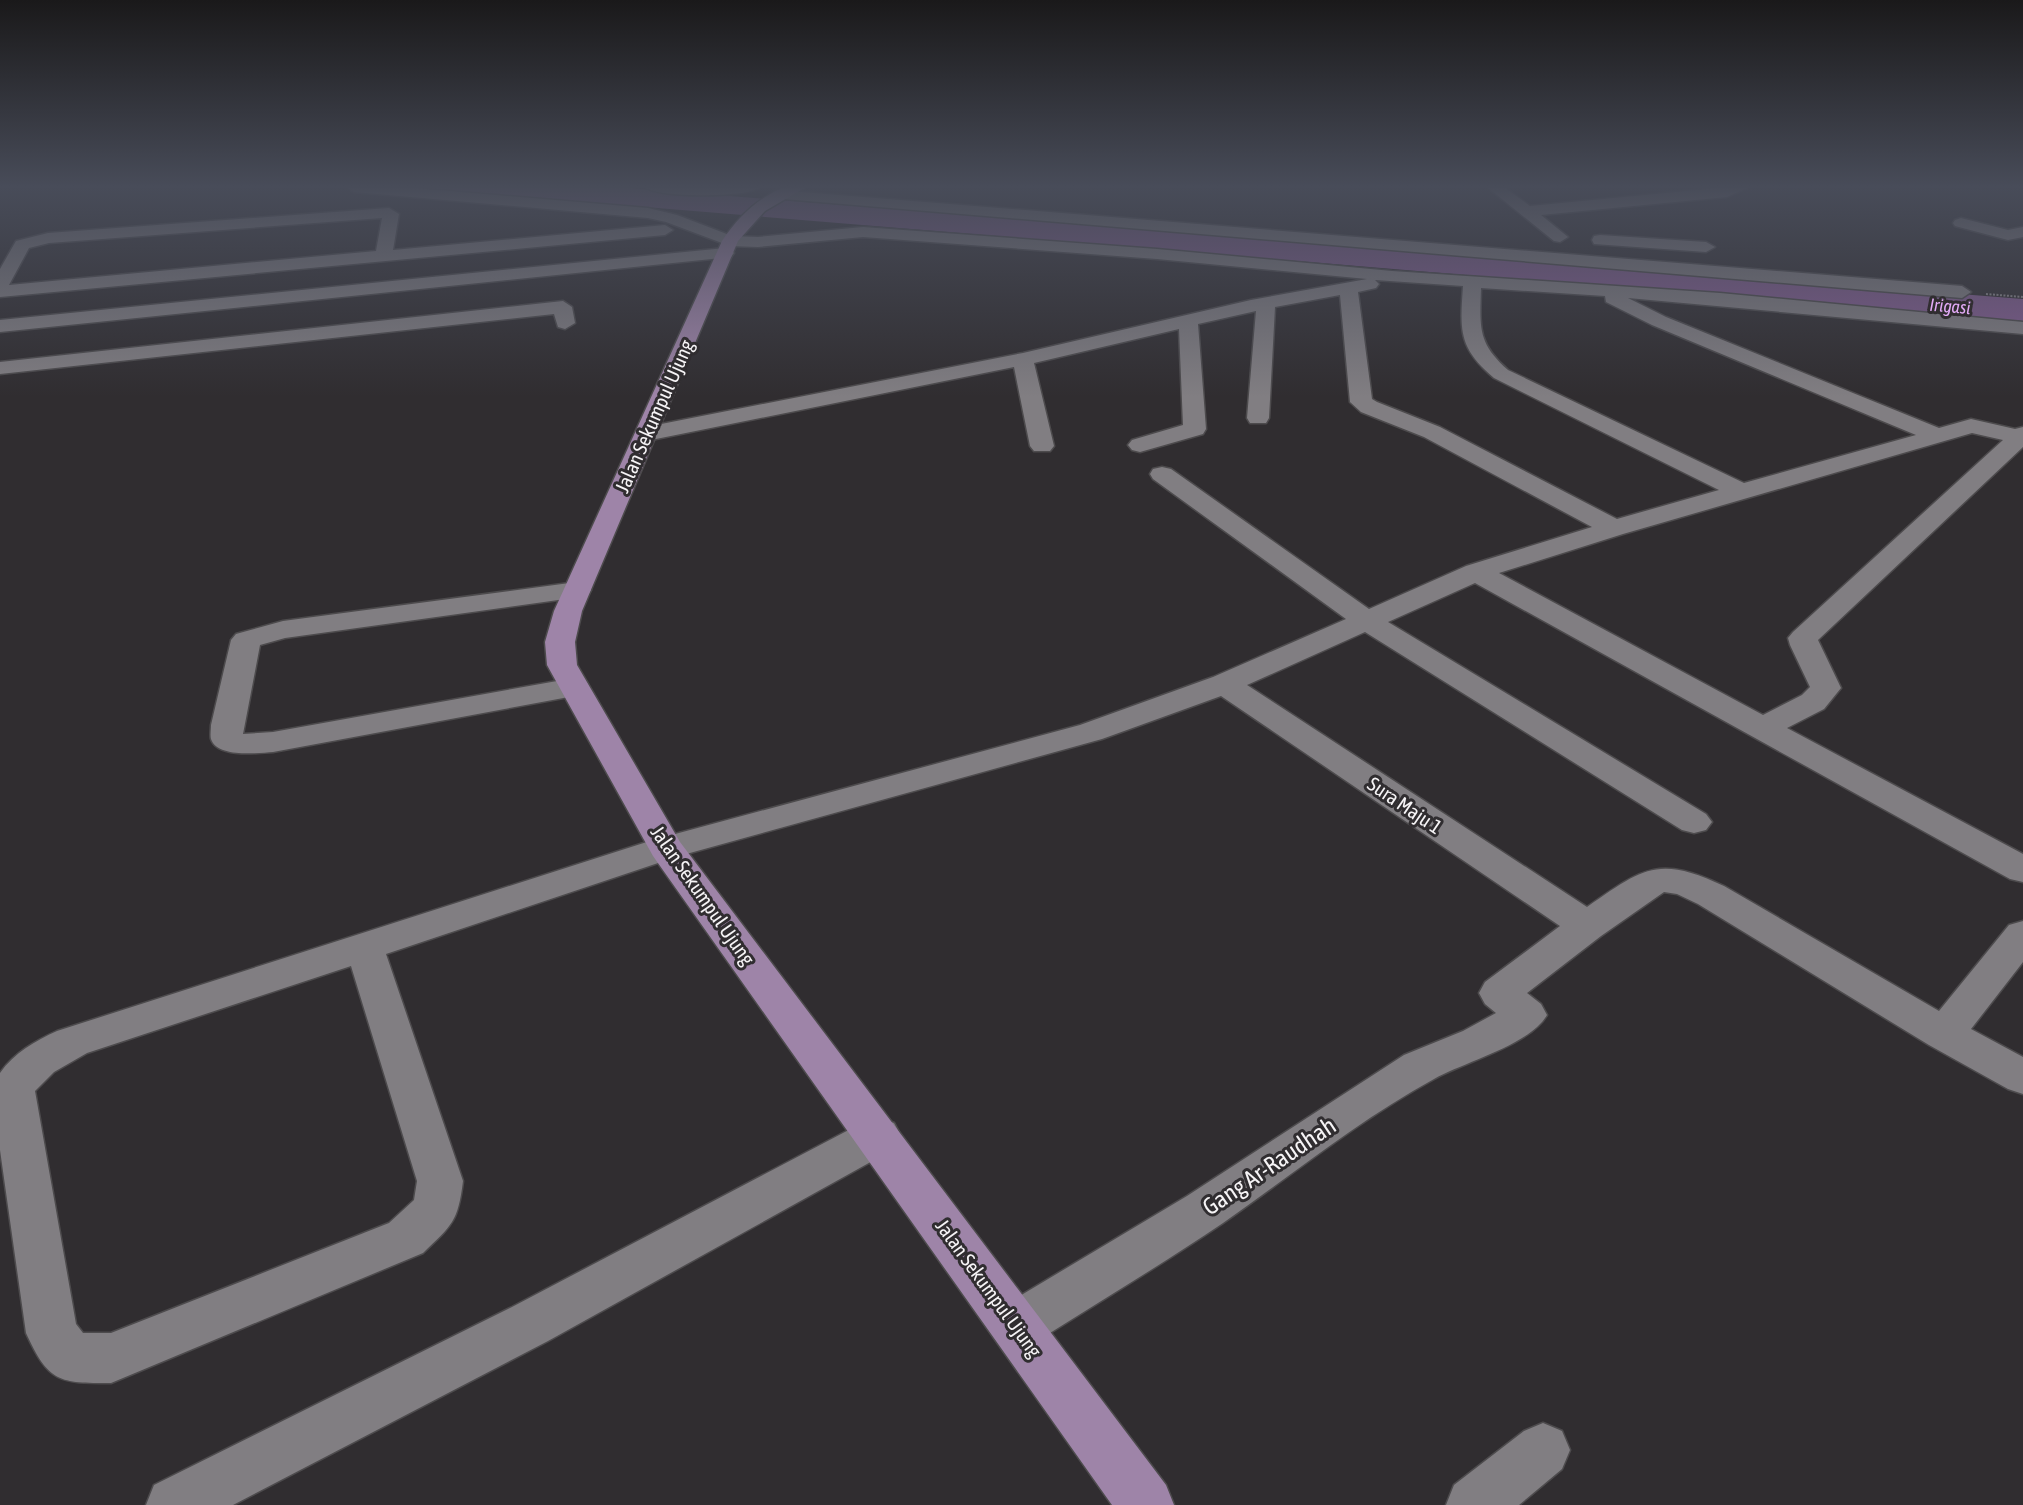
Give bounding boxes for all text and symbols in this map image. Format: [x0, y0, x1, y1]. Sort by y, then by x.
water label: Irigasi [1929, 294, 1971, 318]
street label: Jalan Sekumpul Ujung [610, 336, 698, 496]
street label: Sura Maju 1 [1363, 772, 1447, 838]
street label: Jalan Sekumpul Ujung [646, 821, 760, 969]
street label: Gang Ar-Raudhah [1197, 1112, 1341, 1220]
street label: Jalan Sekumpul Ujung [931, 1215, 1047, 1362]

